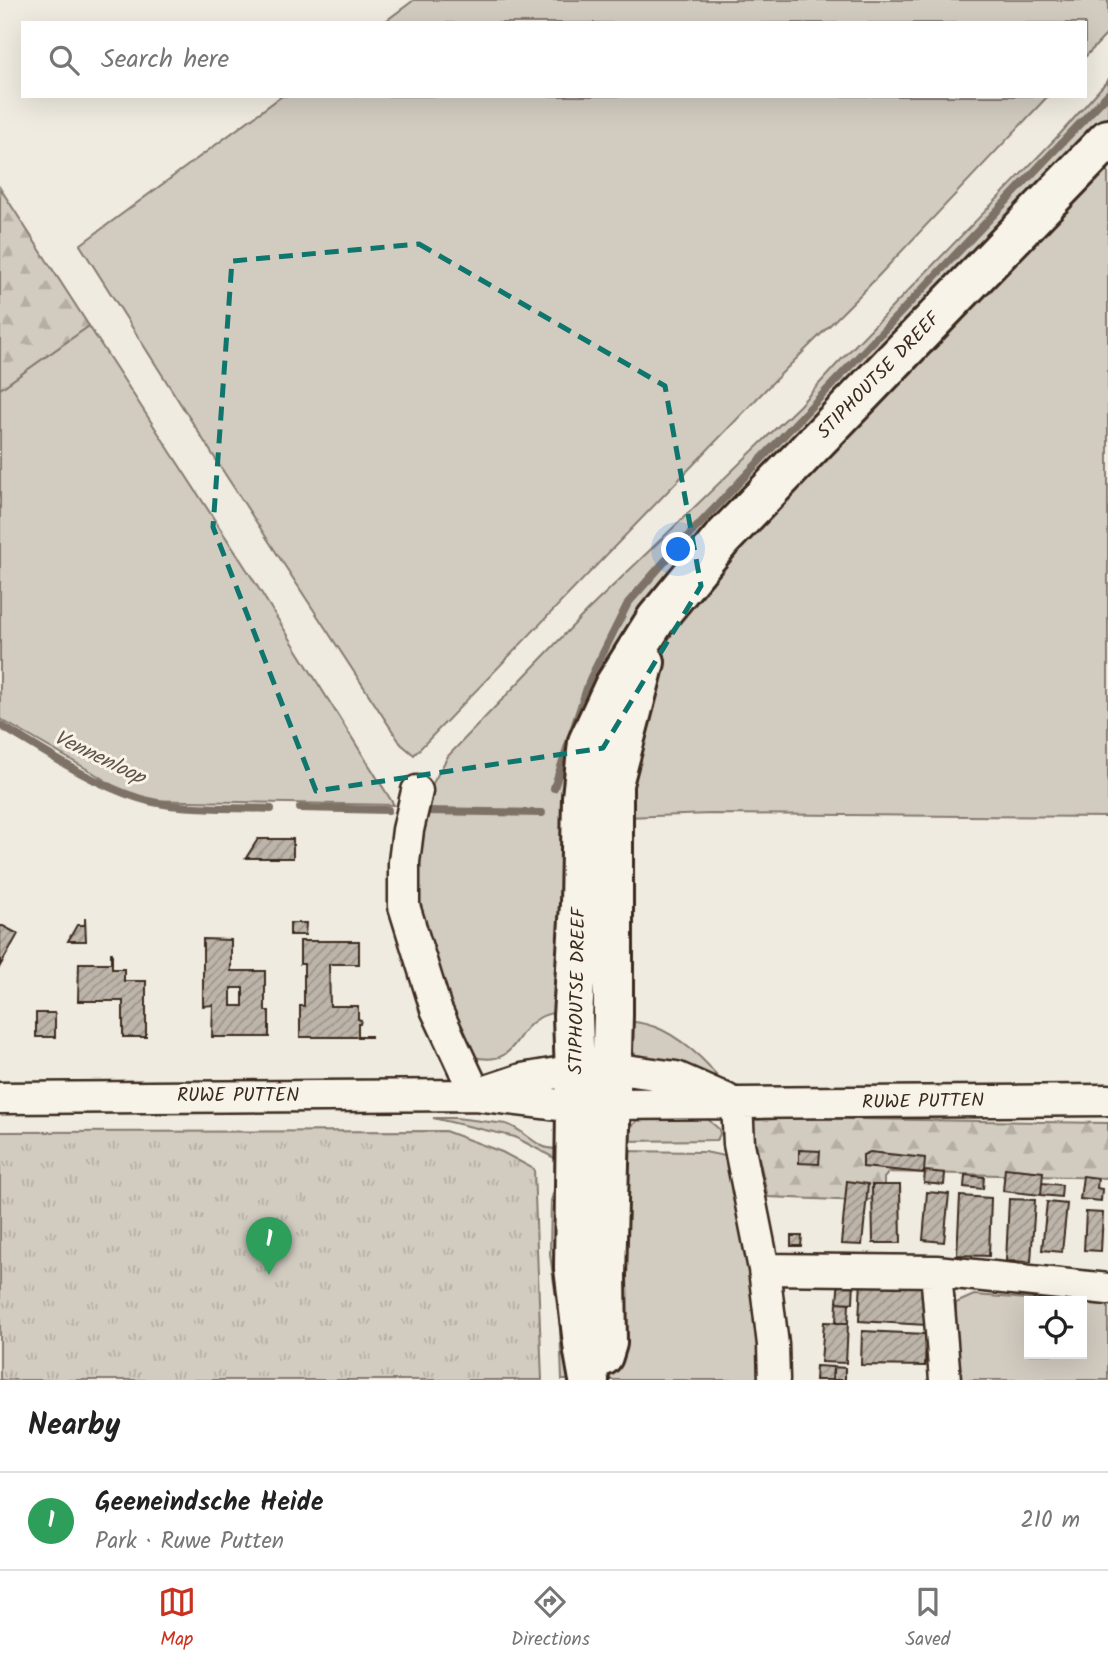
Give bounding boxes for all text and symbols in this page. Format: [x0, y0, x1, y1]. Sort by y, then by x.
search box [21, 21, 1087, 98]
text: Search here [101, 39, 229, 81]
icon: search [45, 41, 83, 79]
street label: STIPHOUTSE DREEF [810, 304, 949, 446]
your location [661, 532, 695, 566]
water label: Vennenloop [48, 722, 152, 795]
street label: STIPHOUTSE DREEF [562, 905, 594, 1075]
street label: RUWE PUTTEN [177, 1081, 299, 1111]
street label: RUWE PUTTEN [862, 1086, 984, 1118]
pin: 1 [246, 1217, 292, 1275]
map controls [1024, 1296, 1087, 1359]
button: locate [1024, 1296, 1087, 1359]
text: Nearby [28, 1402, 120, 1450]
text: Geeneindsche Heide [95, 1482, 323, 1524]
text: 1 [48, 1503, 54, 1539]
text: 210 m [1020, 1503, 1080, 1539]
text: Park · Ruwe Putten [95, 1524, 284, 1560]
tab: Map [158, 1583, 196, 1655]
tab: Directions [511, 1583, 590, 1655]
tab: Saved [905, 1583, 950, 1655]

